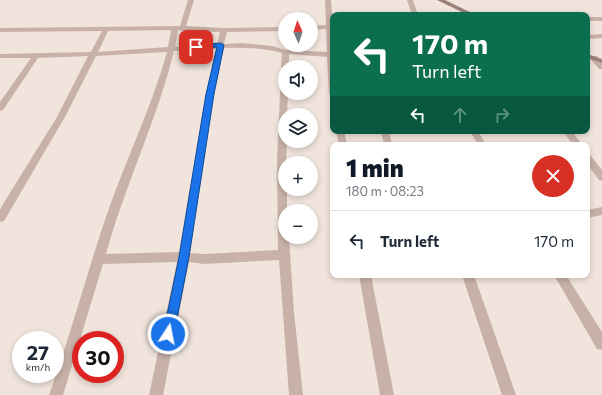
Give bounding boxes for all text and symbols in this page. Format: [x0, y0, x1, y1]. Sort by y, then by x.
north arrow [278, 12, 318, 52]
map controls [278, 12, 318, 244]
text: 170 m [412, 26, 488, 60]
icon: left [346, 28, 398, 80]
pin [179, 30, 213, 64]
icon: arrive [185, 36, 207, 58]
button: sound [278, 60, 318, 100]
text: Turn left [412, 60, 481, 82]
icon: left [407, 104, 429, 126]
icon: ahead [449, 104, 471, 126]
icon: right [491, 104, 513, 126]
button: layers [278, 108, 318, 148]
text: 1 min [346, 153, 404, 182]
button: close [532, 155, 574, 197]
button: + [278, 156, 318, 196]
text: 180 m · 08:23 [346, 183, 424, 199]
button: − [278, 204, 318, 244]
icon: left [346, 230, 368, 252]
text: Turn left [380, 232, 439, 250]
text: 170 m [534, 232, 574, 250]
position arrow [147, 313, 189, 355]
speed limit sign: 30 [72, 331, 124, 383]
text: 27 [27, 340, 49, 364]
text: km/h [26, 361, 50, 373]

